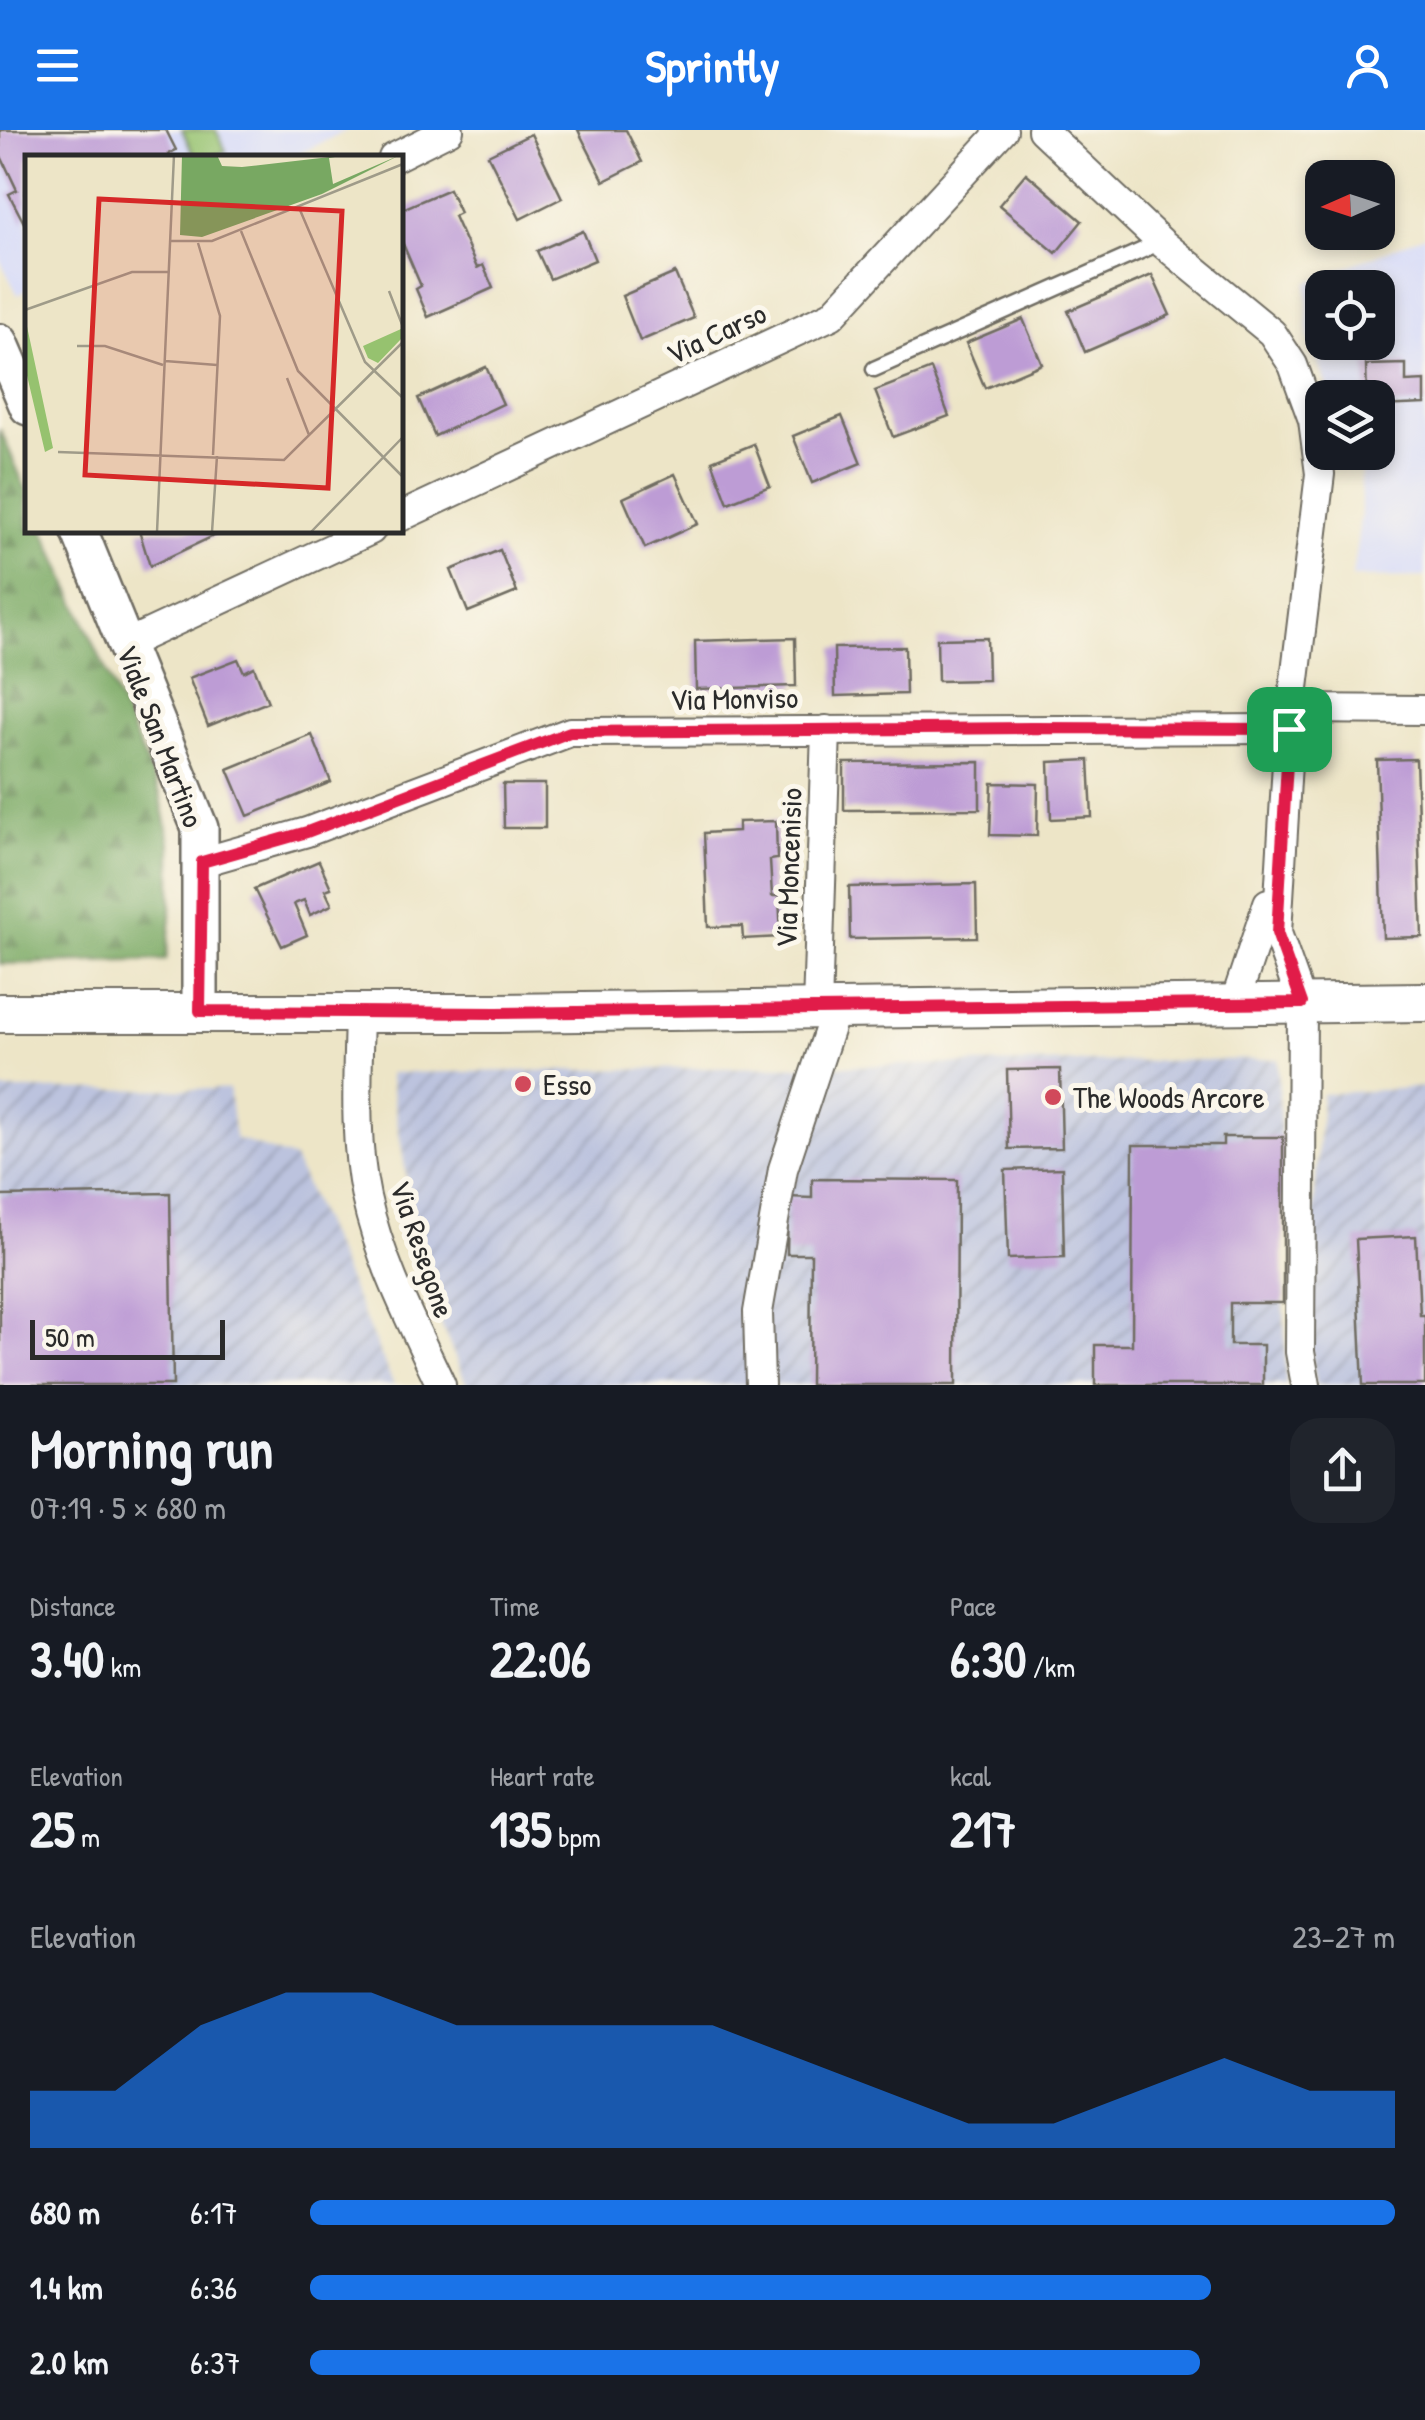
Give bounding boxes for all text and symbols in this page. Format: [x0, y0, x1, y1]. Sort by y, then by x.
text: Sprintly [645, 35, 780, 96]
icon: menu [30, 38, 85, 93]
icon: person [1340, 38, 1395, 93]
inset map [25, 155, 402, 532]
north arrow [1305, 160, 1395, 250]
map controls [1305, 160, 1395, 470]
button: locate [1305, 270, 1395, 360]
street label: Via Carso [660, 293, 772, 373]
button: layers [1305, 380, 1395, 470]
street label: Viale San Martino [108, 639, 214, 833]
street label: Via Monviso [670, 677, 798, 719]
pin [1247, 687, 1332, 772]
icon: arrive [1262, 702, 1317, 757]
street label: Via Moncenisio [765, 787, 811, 949]
place label: Esso [543, 1064, 591, 1104]
marker: Esso [512, 1073, 534, 1095]
place label: The Woods Arcore [1073, 1077, 1265, 1117]
marker: The Woods Arcore [1042, 1086, 1064, 1108]
street label: Via Resegone [381, 1175, 465, 1323]
scale bar [30, 1315, 225, 1360]
text: 50 m [45, 1318, 95, 1356]
text: Morning run [30, 1411, 273, 1485]
button: share [1290, 1418, 1395, 1523]
text: 07:19 · 5 × 680 m [30, 1486, 226, 1529]
text: Distance [30, 1587, 116, 1625]
text: Time [490, 1587, 540, 1625]
text: Pace [950, 1587, 996, 1625]
text: 3.40 [30, 1625, 104, 1693]
text: 22:06 [490, 1625, 591, 1693]
text: 6:30 [950, 1625, 1026, 1693]
text: km [104, 1648, 141, 1686]
text: /km [1026, 1648, 1075, 1686]
text: Elevation [30, 1757, 123, 1795]
text: Heart rate [490, 1757, 595, 1795]
text: kcal [950, 1757, 991, 1795]
text: 25 [30, 1795, 75, 1863]
text: 135 [490, 1795, 552, 1863]
text: 217 [950, 1795, 1016, 1863]
text: m [75, 1818, 100, 1856]
text: bpm [552, 1818, 601, 1856]
text: Elevation [30, 1915, 136, 1958]
text: 23–27 m [1292, 1915, 1395, 1958]
text: 680 m [30, 2191, 100, 2234]
text: 6:17 [190, 2191, 238, 2234]
text: 1.4 km [30, 2266, 103, 2309]
text: 6:36 [190, 2266, 237, 2309]
text: 2.0 km [30, 2341, 109, 2384]
text: 6:37 [190, 2341, 240, 2384]

